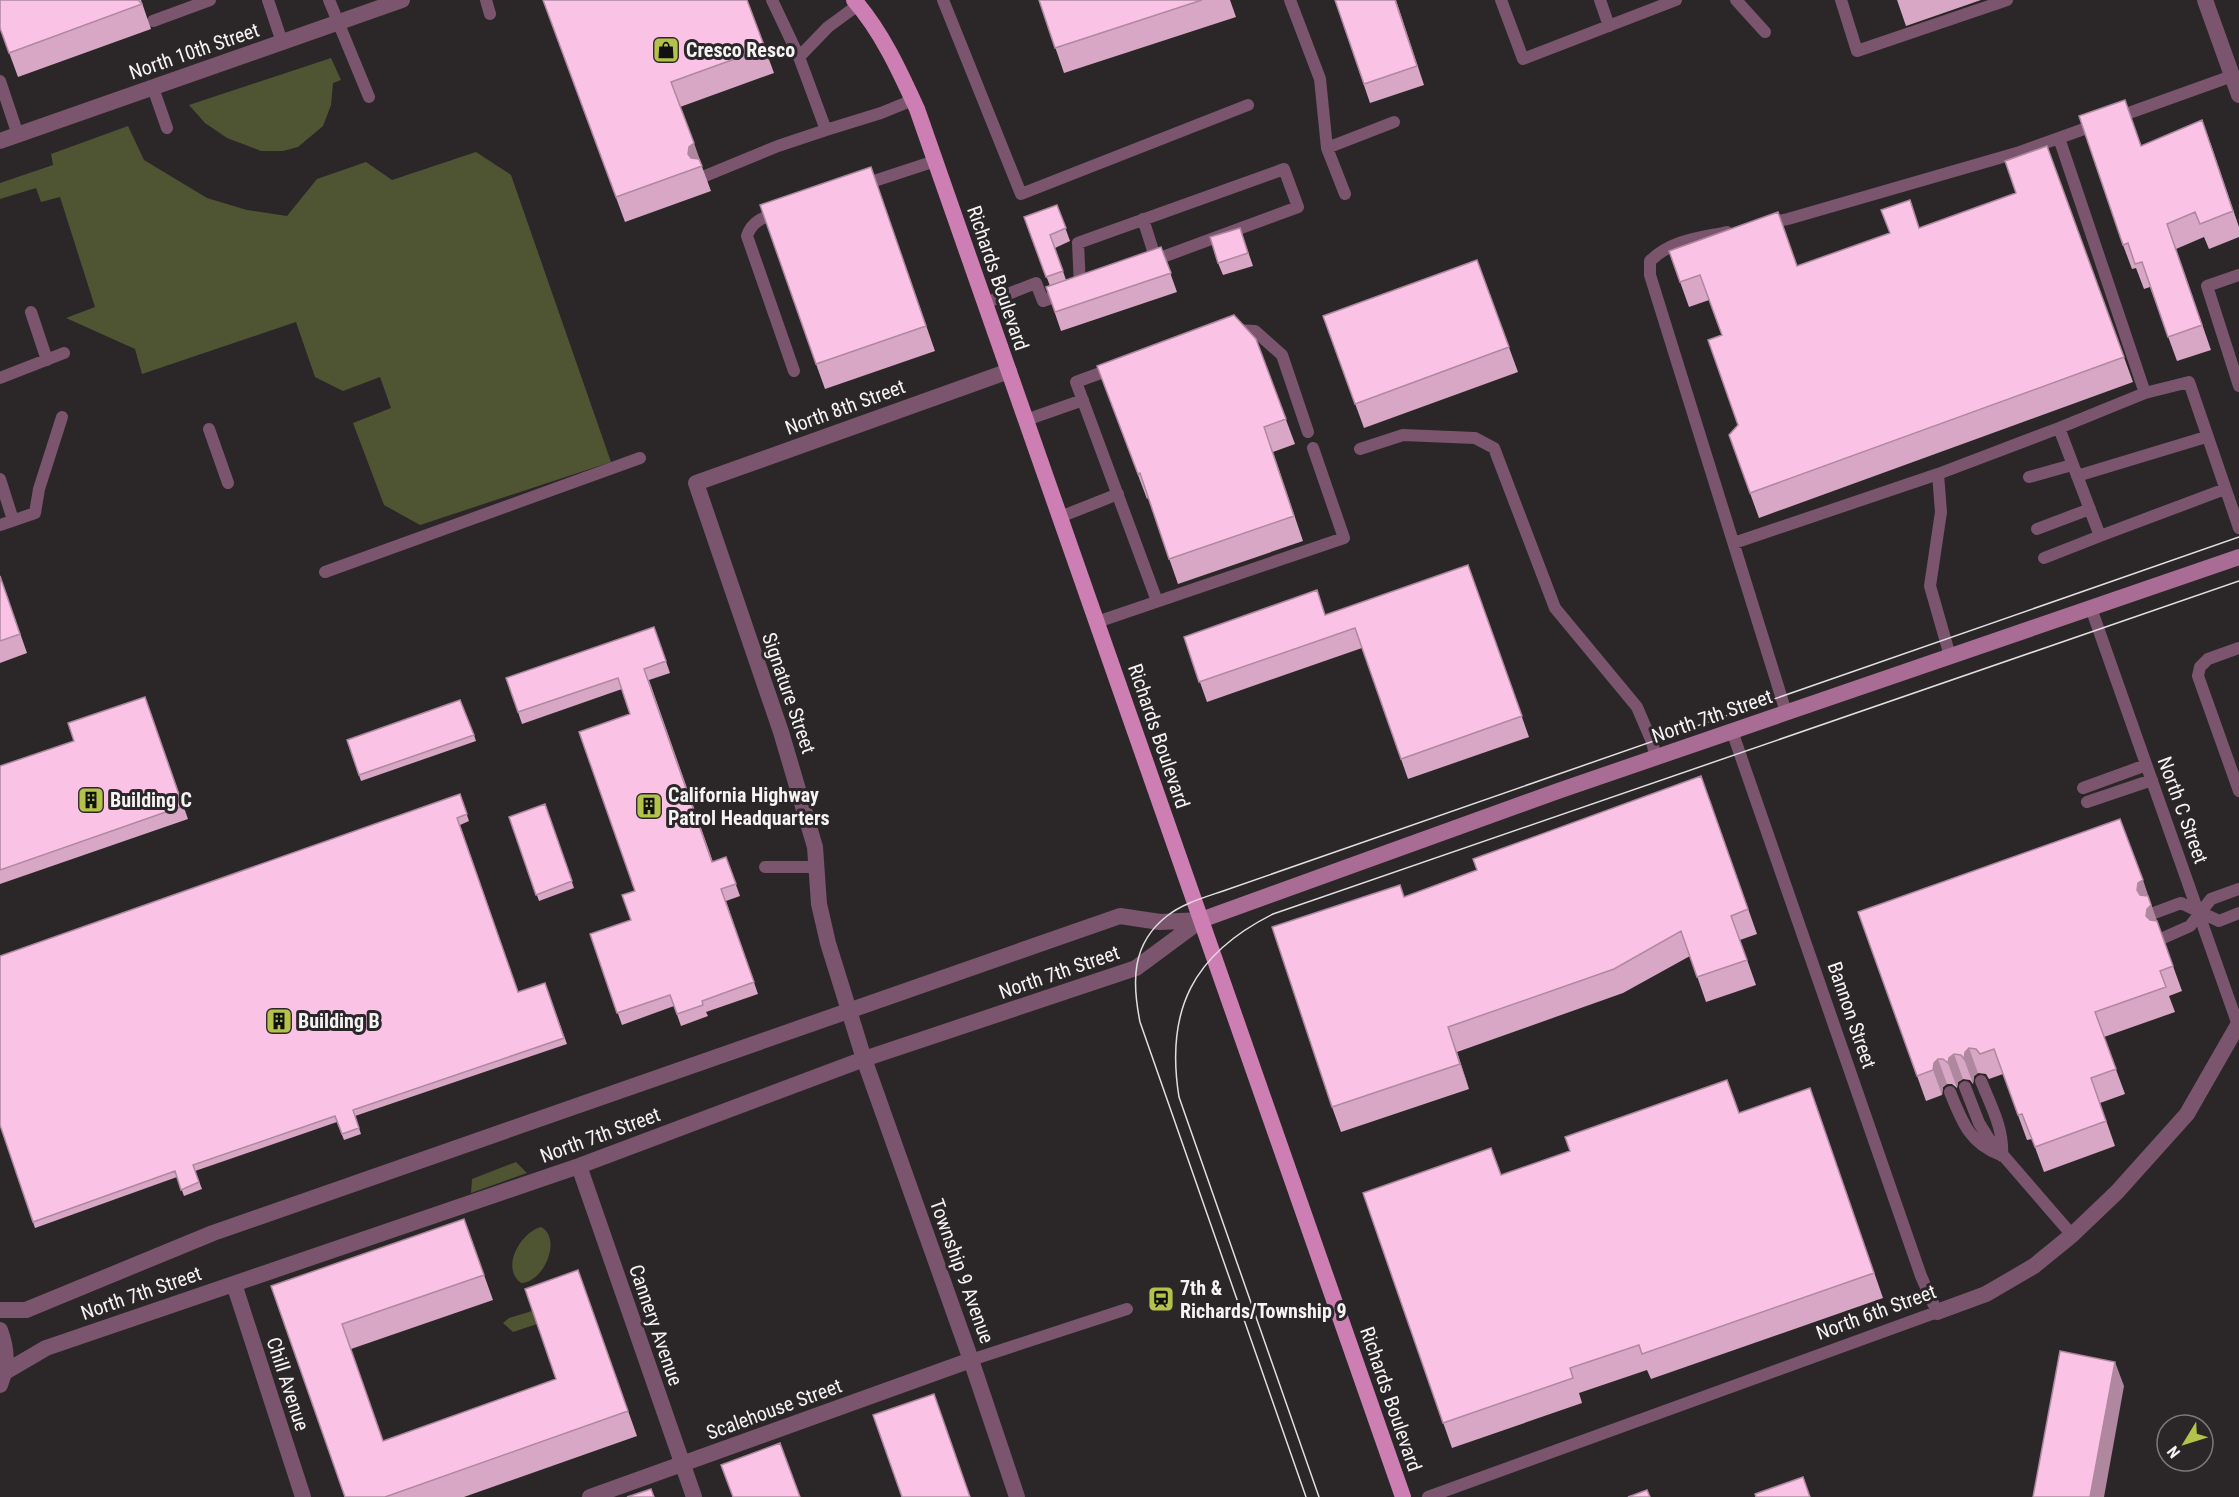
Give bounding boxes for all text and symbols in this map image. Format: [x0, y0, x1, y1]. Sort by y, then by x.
street label: North 10th Street [126, 17, 262, 84]
shop icon: Cresco Resco [651, 35, 681, 65]
place label: Cresco Resco [686, 38, 795, 62]
street label: Richards Boulevard [962, 202, 1034, 354]
street label: North 8th Street [782, 374, 908, 440]
street label: Signature Street [757, 629, 821, 757]
street label: Richards Boulevard [1123, 660, 1195, 812]
street label: North 7th Street [1648, 684, 1776, 748]
street label: North C Street [2153, 753, 2213, 867]
place label: California Highway Patrol Headquarters [668, 783, 830, 830]
building icon: Building C [76, 785, 106, 815]
place label: Building C [110, 788, 192, 812]
building icon: California Highway Patrol Headquarters [634, 791, 664, 821]
street label: North 7th Street [995, 940, 1123, 1004]
street label: Bannon Street [1823, 959, 1881, 1071]
building icon: Building B [264, 1006, 294, 1036]
place label: Building B [298, 1009, 380, 1033]
street label: North 7th Street [537, 1102, 663, 1168]
street label: Township 9 Avenue [925, 1195, 999, 1347]
street label: North 7th Street [77, 1261, 205, 1325]
street label: Cannery Avenue [624, 1261, 688, 1389]
place label: 7th & Richards/Township 9 [1180, 1276, 1347, 1323]
street label: North 6th Street [1813, 1279, 1939, 1345]
station icon: 7th & Richards/Township 9 [1146, 1284, 1176, 1314]
street label: Richards Boulevard [1355, 1323, 1427, 1475]
street label: Chill Avenue [262, 1334, 314, 1434]
street label: Scalehouse Street [703, 1373, 845, 1445]
north arrow [2155, 1413, 2215, 1473]
text: N [2163, 1442, 2184, 1462]

